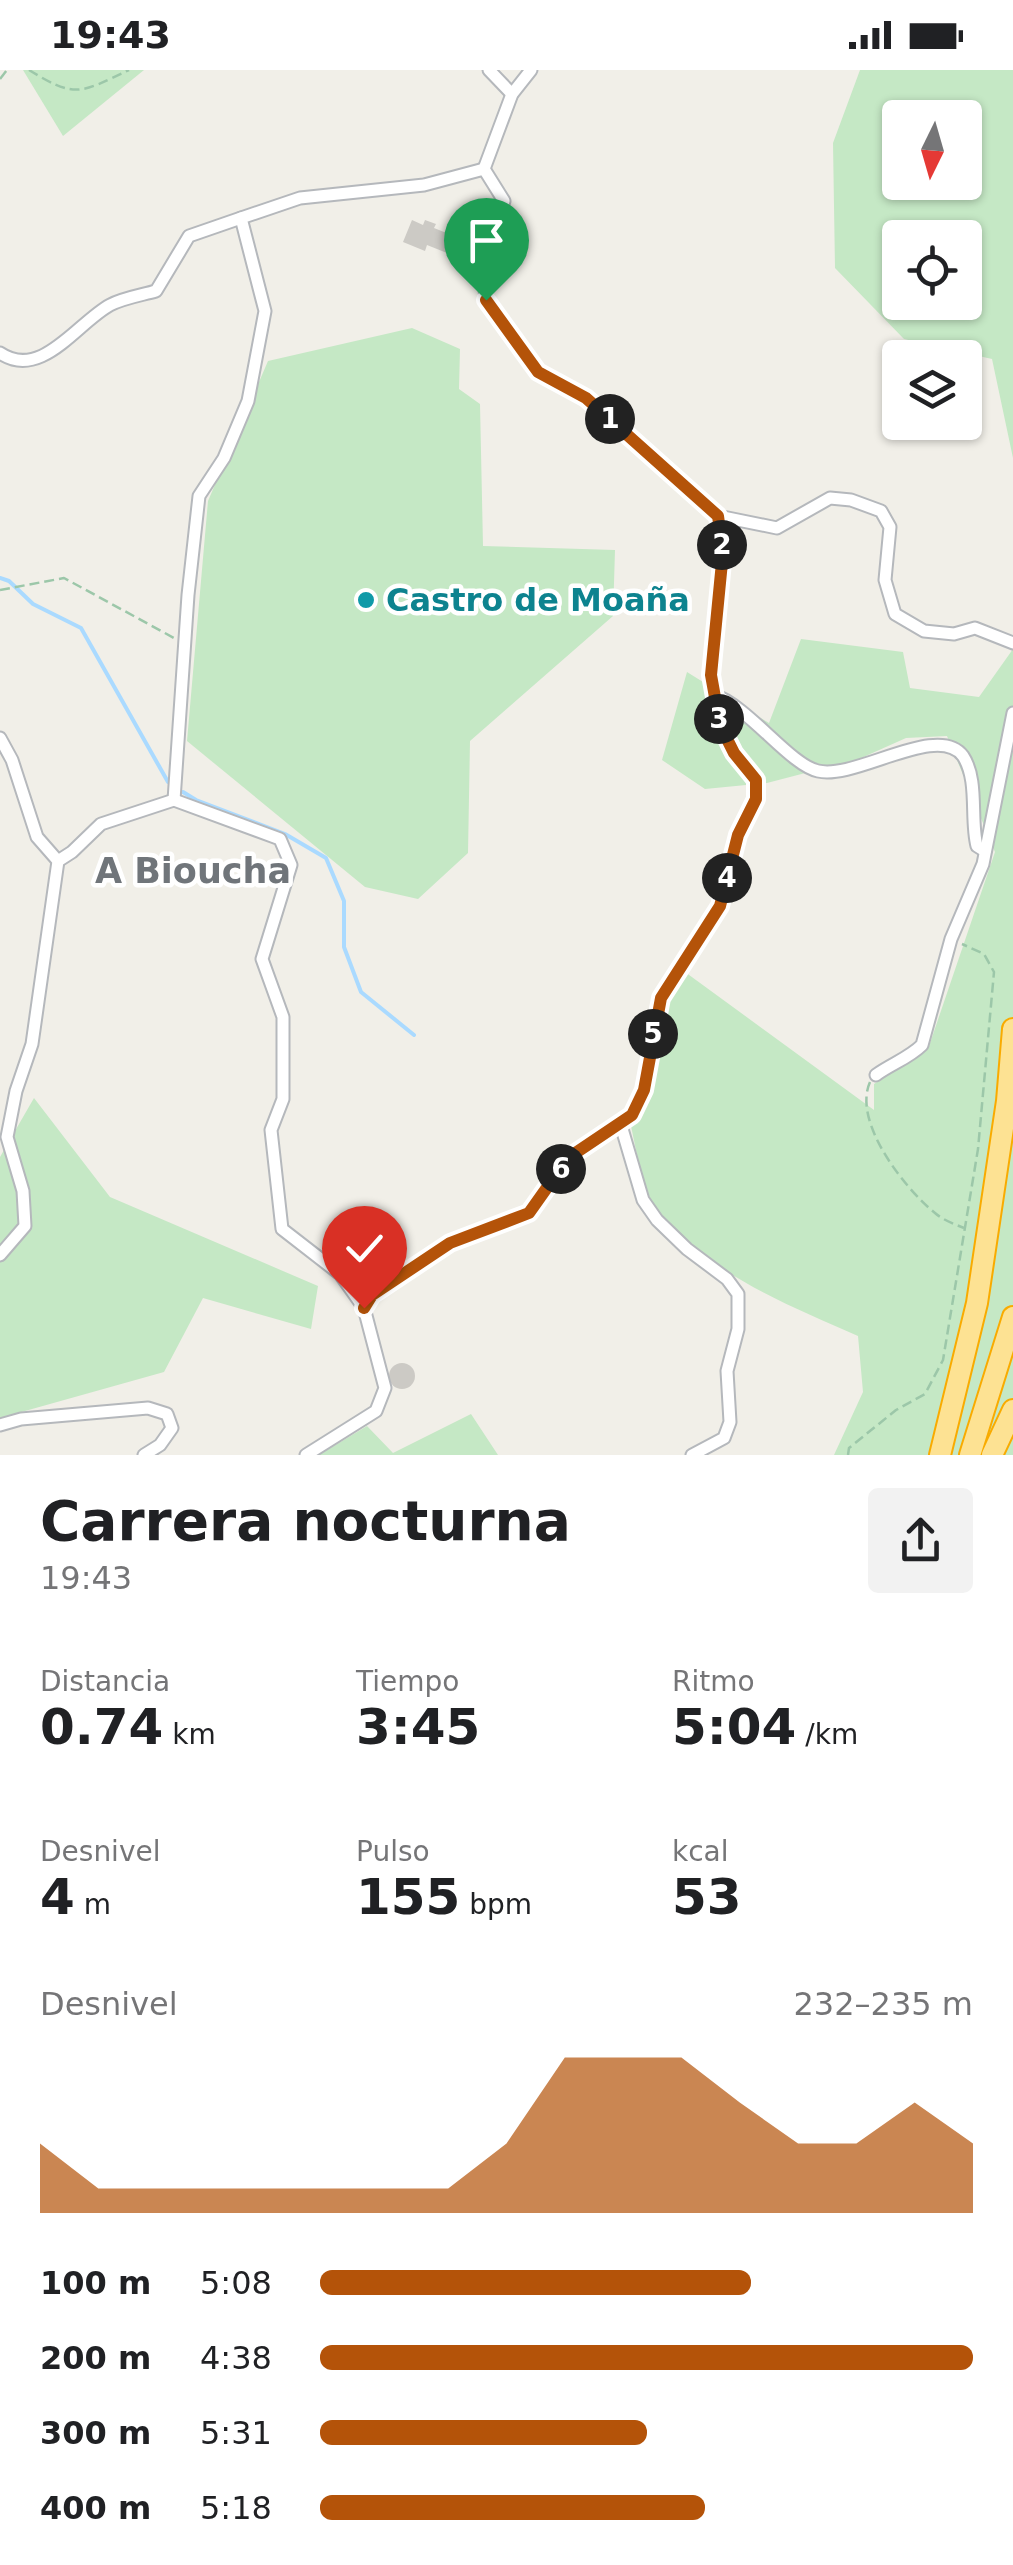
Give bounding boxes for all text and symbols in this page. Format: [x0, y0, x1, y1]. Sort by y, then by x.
text: 19:43 [50, 13, 171, 57]
north arrow [882, 100, 982, 200]
map controls [882, 100, 982, 440]
pin [444, 198, 529, 301]
icon: arrive [459, 213, 514, 268]
button: locate [882, 220, 982, 320]
button: layers [882, 340, 982, 440]
pin: 1 [585, 394, 635, 444]
text: 1 [600, 402, 620, 435]
pin: 2 [697, 520, 747, 570]
text: 2 [712, 528, 732, 561]
place label: Castro de Moaña [386, 581, 690, 619]
marker: Castro de Moaña [355, 589, 377, 611]
pin: 3 [694, 694, 744, 744]
text: 3 [709, 702, 729, 735]
district label: A Bioucha [95, 851, 291, 891]
pin: 4 [702, 853, 752, 903]
text: 4 [717, 861, 737, 894]
pin: 5 [628, 1009, 678, 1059]
text: 5 [643, 1017, 663, 1050]
pin: 6 [536, 1144, 586, 1194]
text: 6 [551, 1152, 571, 1185]
pin [322, 1206, 407, 1309]
icon: check [337, 1221, 392, 1276]
button: share [868, 1488, 973, 1593]
text: Carrera nocturna [40, 1489, 571, 1553]
text: 19:43 [40, 1559, 132, 1597]
text: Distancia [40, 1665, 170, 1698]
text: Tiempo [356, 1665, 459, 1698]
text: Ritmo [672, 1665, 755, 1698]
text: 0.74 [40, 1698, 163, 1756]
text: 3:45 [356, 1698, 480, 1756]
text: 5:04 [672, 1698, 796, 1756]
text: km [163, 1718, 216, 1751]
text: /km [796, 1718, 858, 1751]
text: Desnivel [40, 1835, 160, 1868]
text: Pulso [356, 1835, 430, 1868]
text: kcal [672, 1835, 729, 1868]
text: 4 [40, 1868, 75, 1926]
text: 155 [356, 1868, 460, 1926]
text: 53 [672, 1868, 742, 1926]
text: m [75, 1888, 111, 1921]
text: bpm [460, 1888, 532, 1921]
text: Desnivel [40, 1985, 178, 2023]
text: 232–235 m [794, 1985, 973, 2023]
text: 100 m [40, 2264, 151, 2302]
text: 5:08 [200, 2264, 272, 2302]
text: 200 m [40, 2339, 151, 2377]
text: 4:38 [200, 2339, 272, 2377]
text: 300 m [40, 2414, 151, 2452]
text: 5:31 [200, 2414, 272, 2452]
text: 400 m [40, 2489, 151, 2527]
text: 5:18 [200, 2489, 272, 2527]

